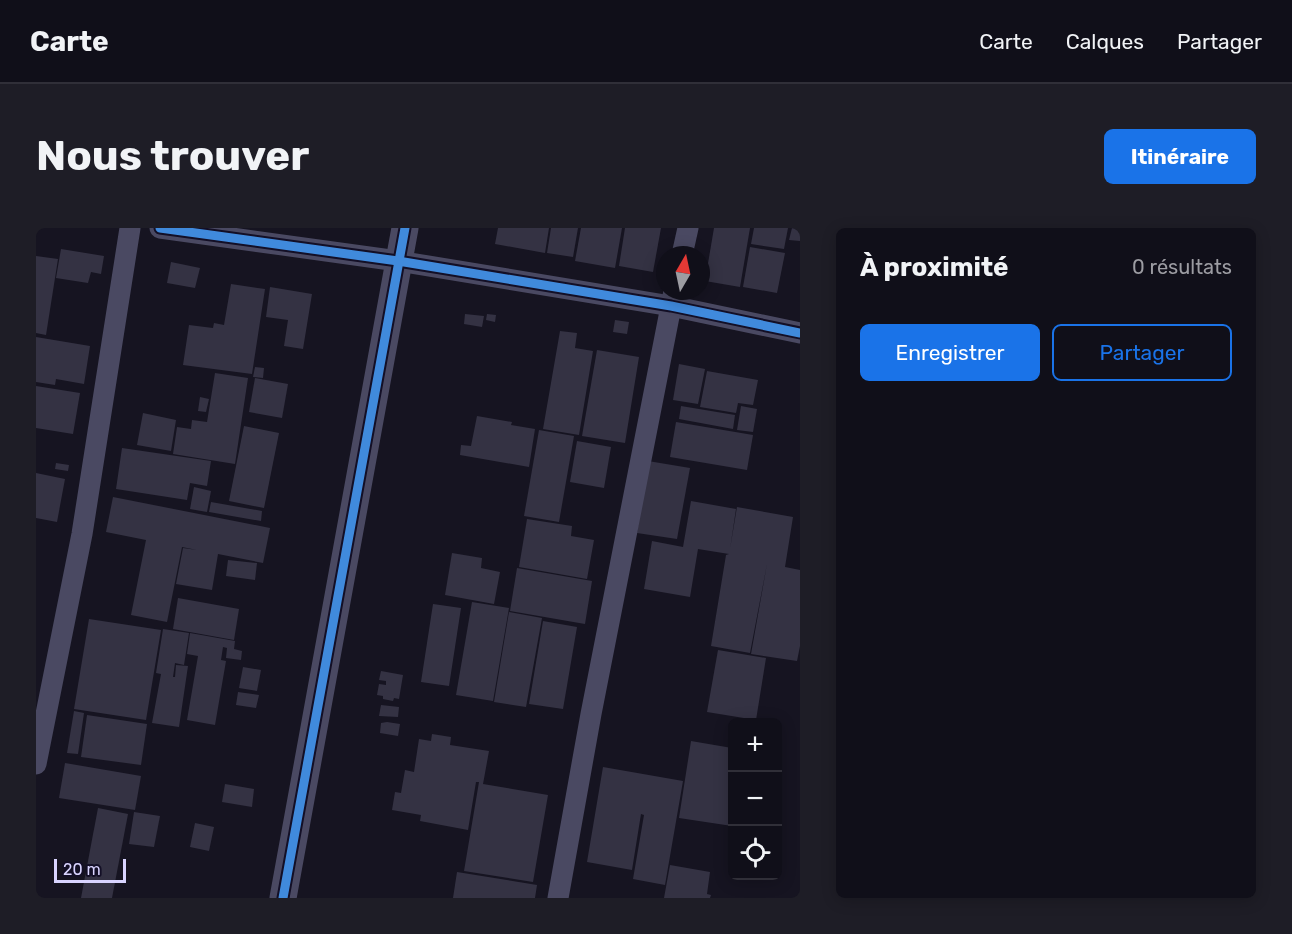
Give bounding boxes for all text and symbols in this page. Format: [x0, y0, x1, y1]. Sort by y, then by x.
text: Carte [30, 25, 109, 58]
text: Carte [979, 29, 1033, 54]
text: Calques [1066, 29, 1144, 54]
text: Partager [1177, 29, 1262, 54]
button: Itinéraire [1104, 129, 1256, 184]
text: Nous trouver [36, 131, 309, 181]
north arrow [656, 246, 710, 300]
text: À proximité [860, 252, 1009, 283]
text: 0 résultats [1132, 255, 1232, 279]
button: Enregistrer [860, 324, 1040, 381]
button: Partager [1052, 324, 1232, 381]
map controls [728, 718, 782, 880]
button: + [728, 718, 782, 772]
button: − [728, 772, 782, 826]
button: locate [728, 826, 782, 880]
scale bar [54, 856, 126, 884]
text: 20 m [63, 860, 101, 879]

